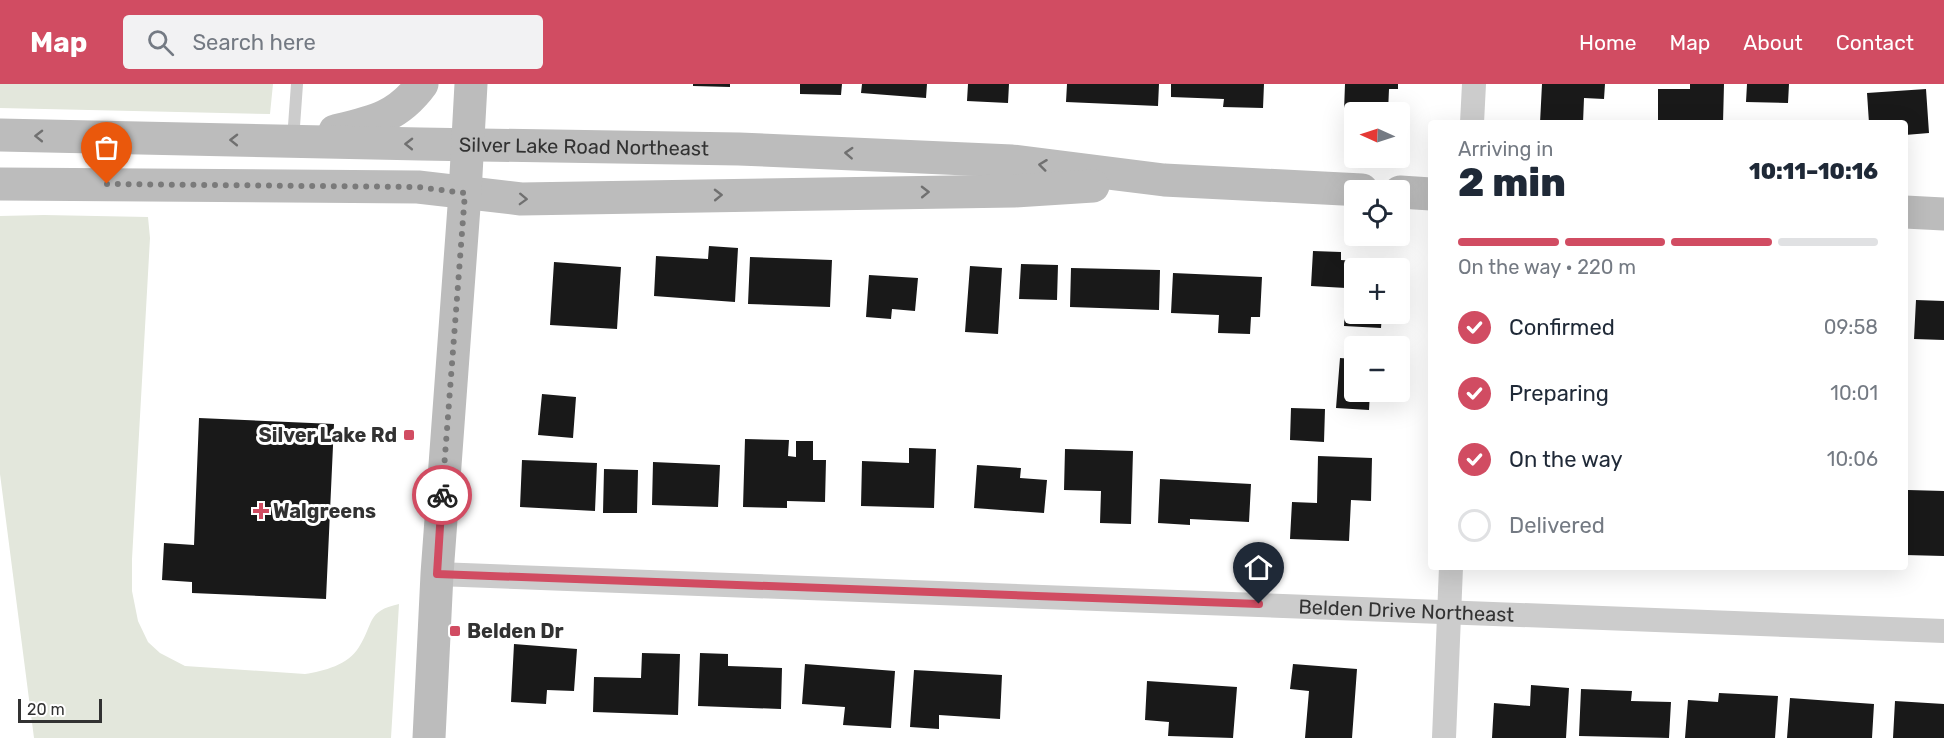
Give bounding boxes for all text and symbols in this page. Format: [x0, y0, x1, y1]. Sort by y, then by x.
search box [123, 15, 543, 69]
text: Map [30, 26, 87, 59]
icon: search [144, 26, 177, 59]
text: Search here [192, 29, 316, 56]
text: Home [1579, 30, 1636, 55]
text: Map [1669, 30, 1710, 55]
text: About [1743, 30, 1803, 55]
text: Contact [1836, 30, 1914, 55]
north arrow [1344, 102, 1410, 168]
map controls [1344, 102, 1410, 402]
pin [81, 122, 132, 184]
one-way arrow [35, 129, 44, 142]
icon: bag [90, 131, 123, 164]
street label: Silver Lake Road Northeast [459, 133, 709, 161]
one-way arrow [230, 134, 239, 146]
text: Arriving in [1458, 137, 1553, 161]
one-way arrow [405, 138, 414, 150]
one-way arrow [844, 147, 853, 160]
text: 10:11–10:16 [1749, 158, 1878, 185]
one-way arrow [1039, 159, 1048, 171]
text: 2 min [1458, 160, 1566, 206]
button: locate [1344, 180, 1410, 246]
one-way arrow [921, 186, 930, 198]
one-way arrow [714, 189, 723, 201]
one-way arrow [519, 192, 528, 205]
text: On the way · 220 m [1458, 255, 1636, 279]
button: + [1344, 258, 1410, 324]
icon: check [1458, 311, 1491, 344]
text: Confirmed [1509, 314, 1615, 341]
text: 09:58 [1824, 315, 1878, 339]
button: − [1344, 336, 1410, 402]
icon: check [1458, 377, 1491, 410]
text: Preparing [1509, 380, 1609, 407]
text: 10:01 [1830, 381, 1878, 405]
place label: Silver Lake Rd [259, 423, 397, 447]
marker: Silver Lake Rd [402, 428, 416, 442]
icon: check [1458, 443, 1491, 476]
text: On the way [1509, 446, 1623, 473]
text: 10:06 [1827, 447, 1878, 471]
courier [412, 465, 472, 525]
icon: bike [426, 479, 459, 512]
place label: Walgreens [273, 499, 376, 523]
marker: Walgreens [254, 504, 268, 518]
text: Delivered [1509, 512, 1605, 539]
pin [1233, 542, 1284, 604]
icon: home [1242, 551, 1275, 584]
street label: Belden Drive Northeast [1298, 595, 1515, 627]
place label: Belden Dr [467, 619, 564, 643]
marker: Belden Dr [448, 624, 462, 638]
scale bar [18, 696, 102, 724]
text: 20 m [27, 700, 65, 719]

